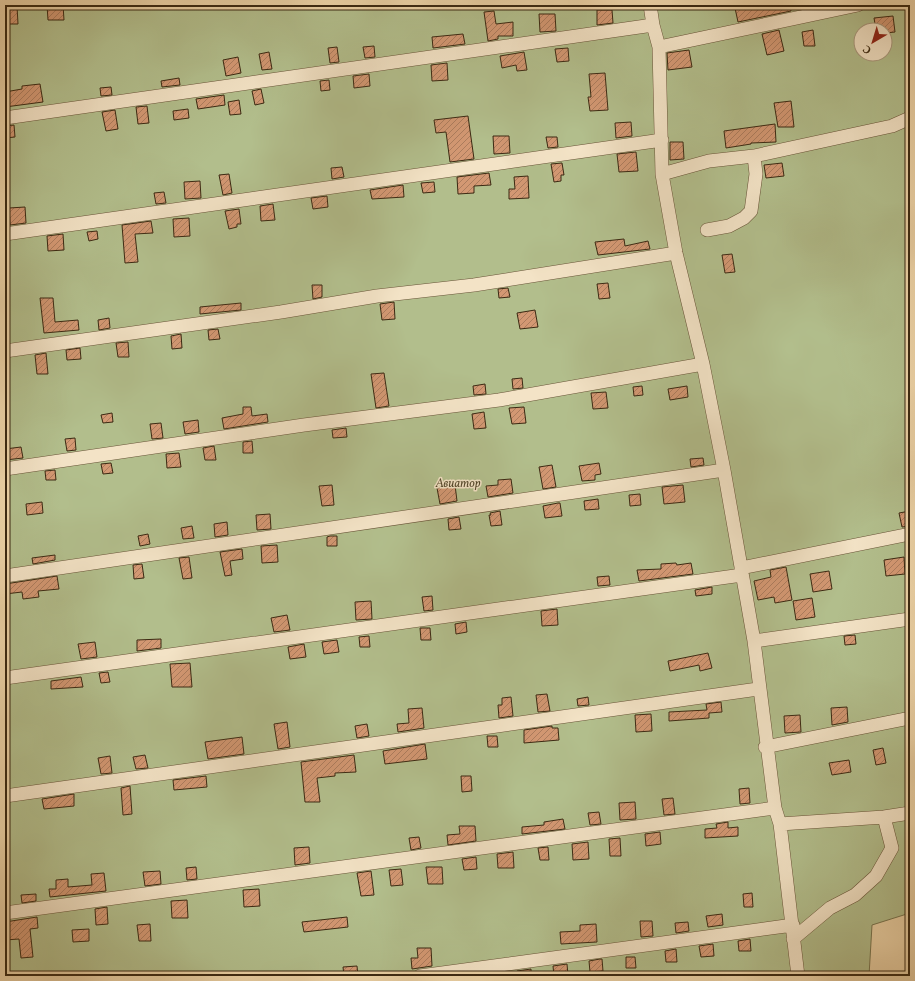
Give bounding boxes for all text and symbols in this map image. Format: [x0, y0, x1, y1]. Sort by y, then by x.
north arrow [853, 22, 893, 62]
text: С [860, 41, 875, 57]
park label: Авиатор [435, 476, 481, 492]

